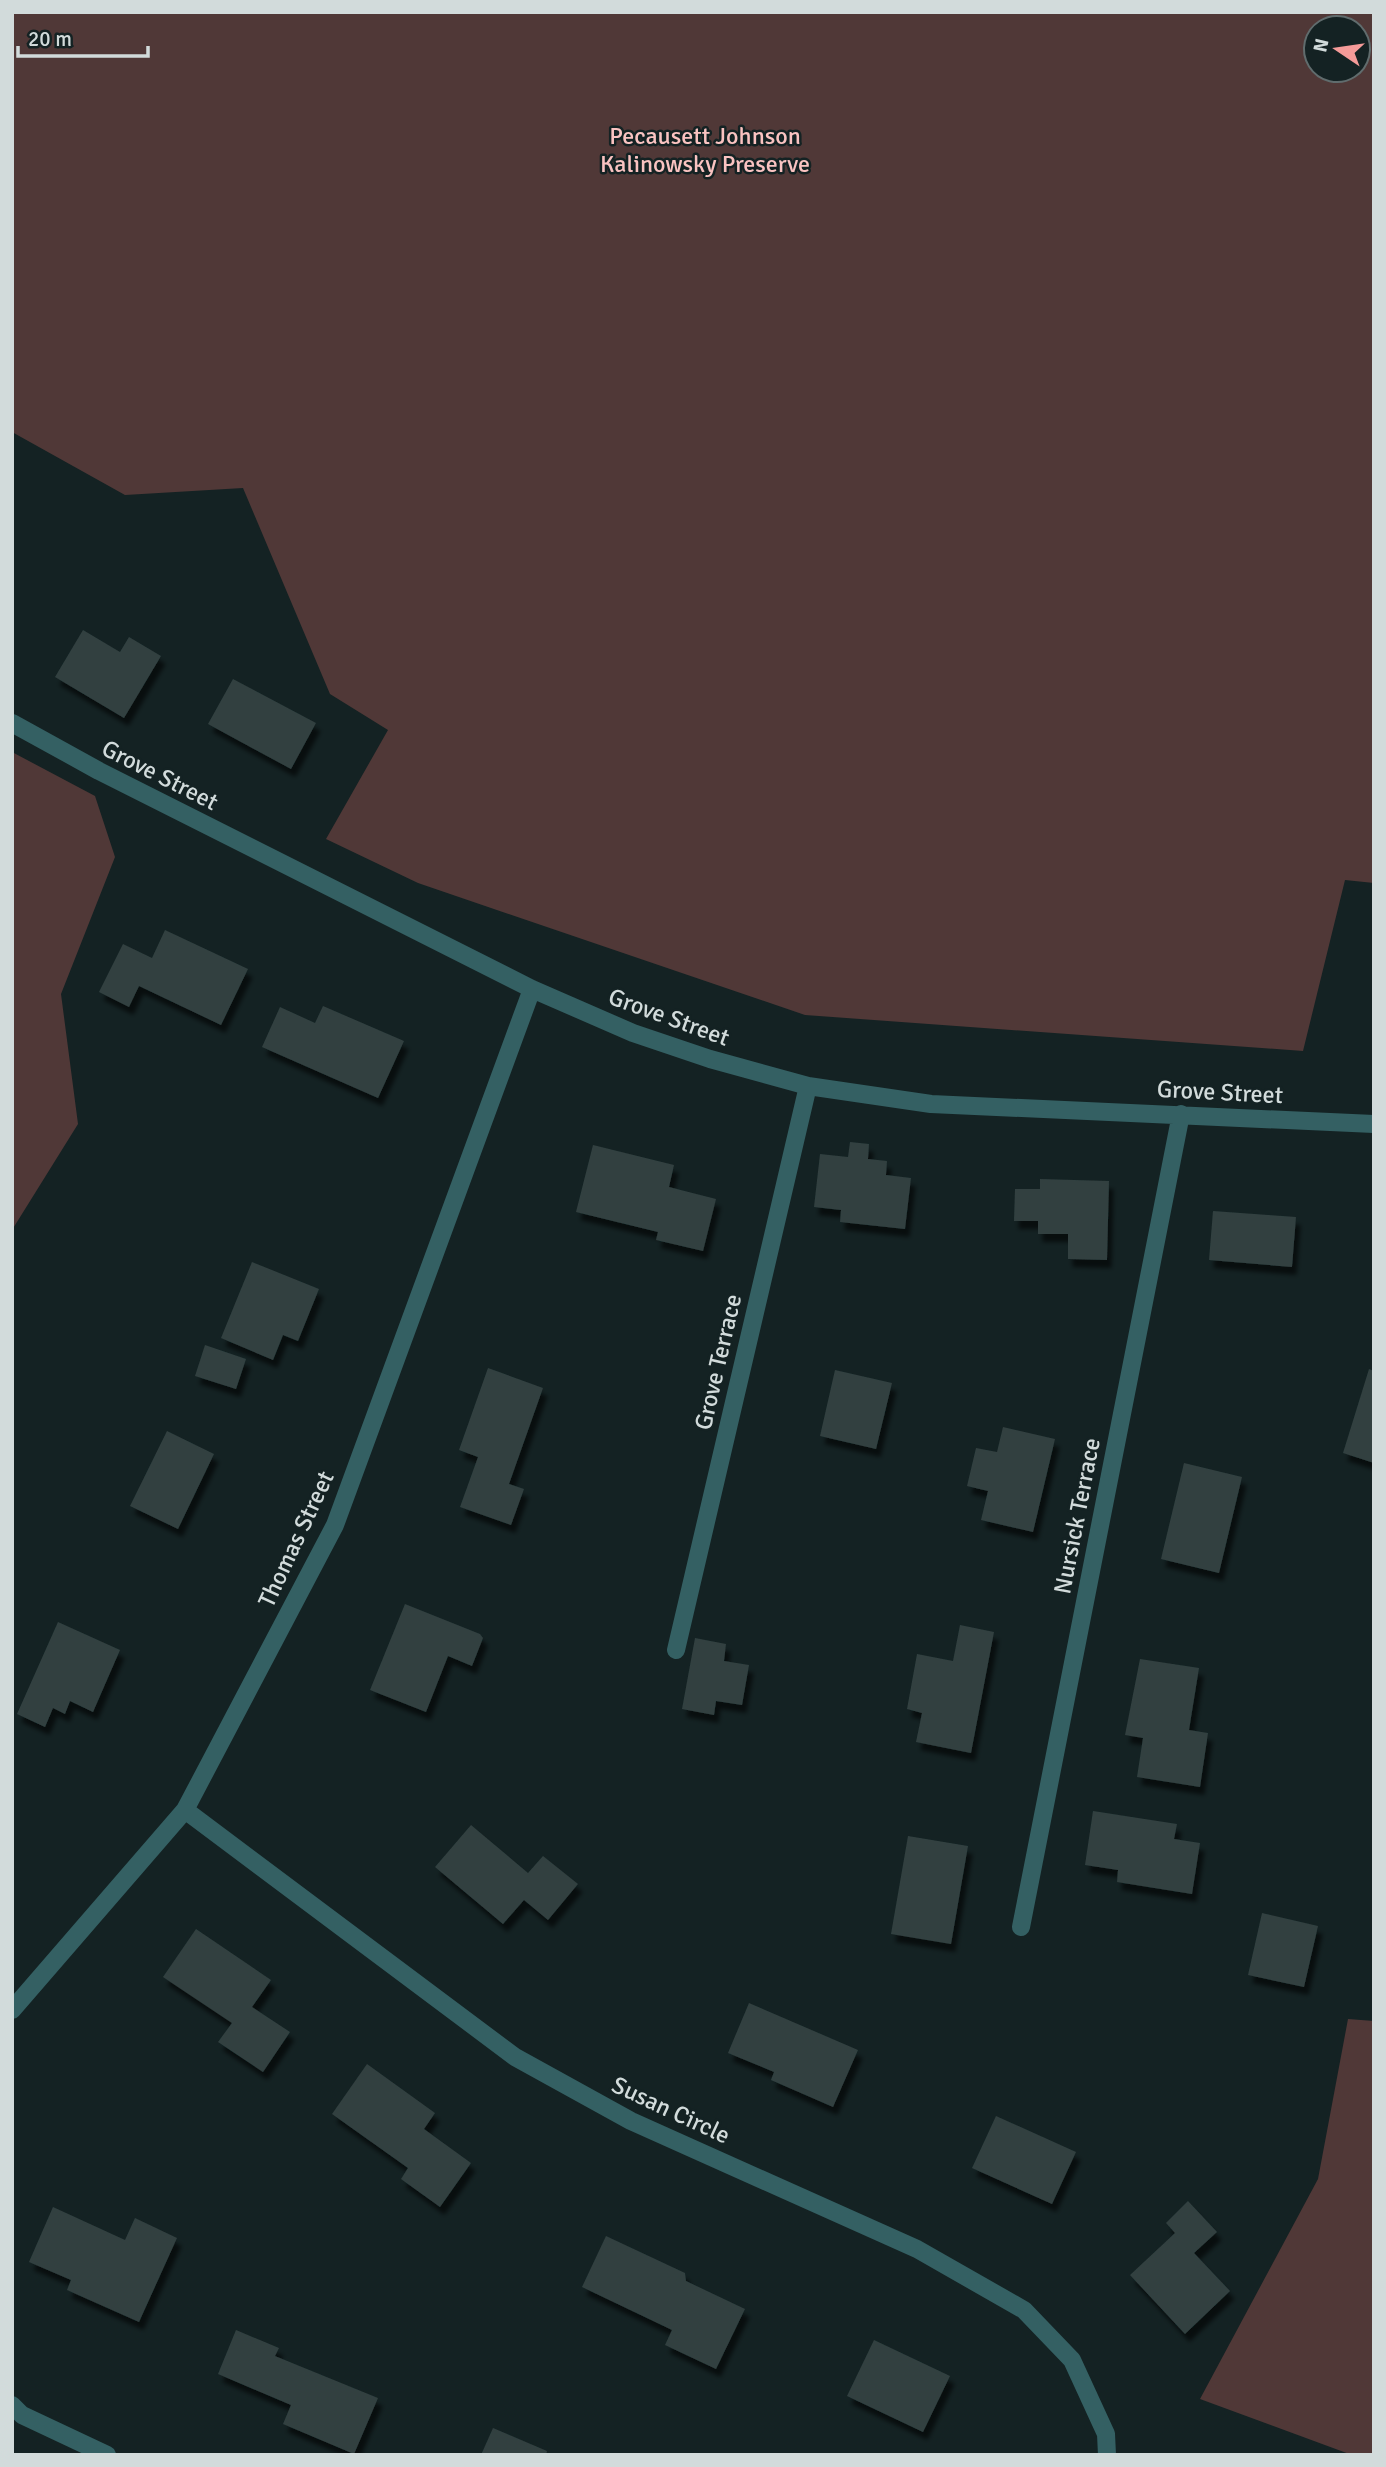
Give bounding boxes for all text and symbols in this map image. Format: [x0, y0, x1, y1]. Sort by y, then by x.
scale bar [18, 14, 147, 58]
north arrow [1302, 14, 1372, 84]
text: 20 m [28, 26, 72, 52]
text: N [1308, 36, 1335, 55]
park label: Pecausett Johnson Kalinowsky Preserve [600, 121, 810, 179]
street label: Grove Street [97, 733, 223, 817]
street label: Grove Street [604, 981, 734, 1053]
street label: Grove Street [1156, 1074, 1284, 1110]
street label: Grove Terrace [688, 1291, 748, 1433]
street label: Nursick Terrace [1047, 1435, 1107, 1597]
street label: Thomas Street [251, 1466, 341, 1612]
street label: Susan Circle [607, 2070, 735, 2150]

